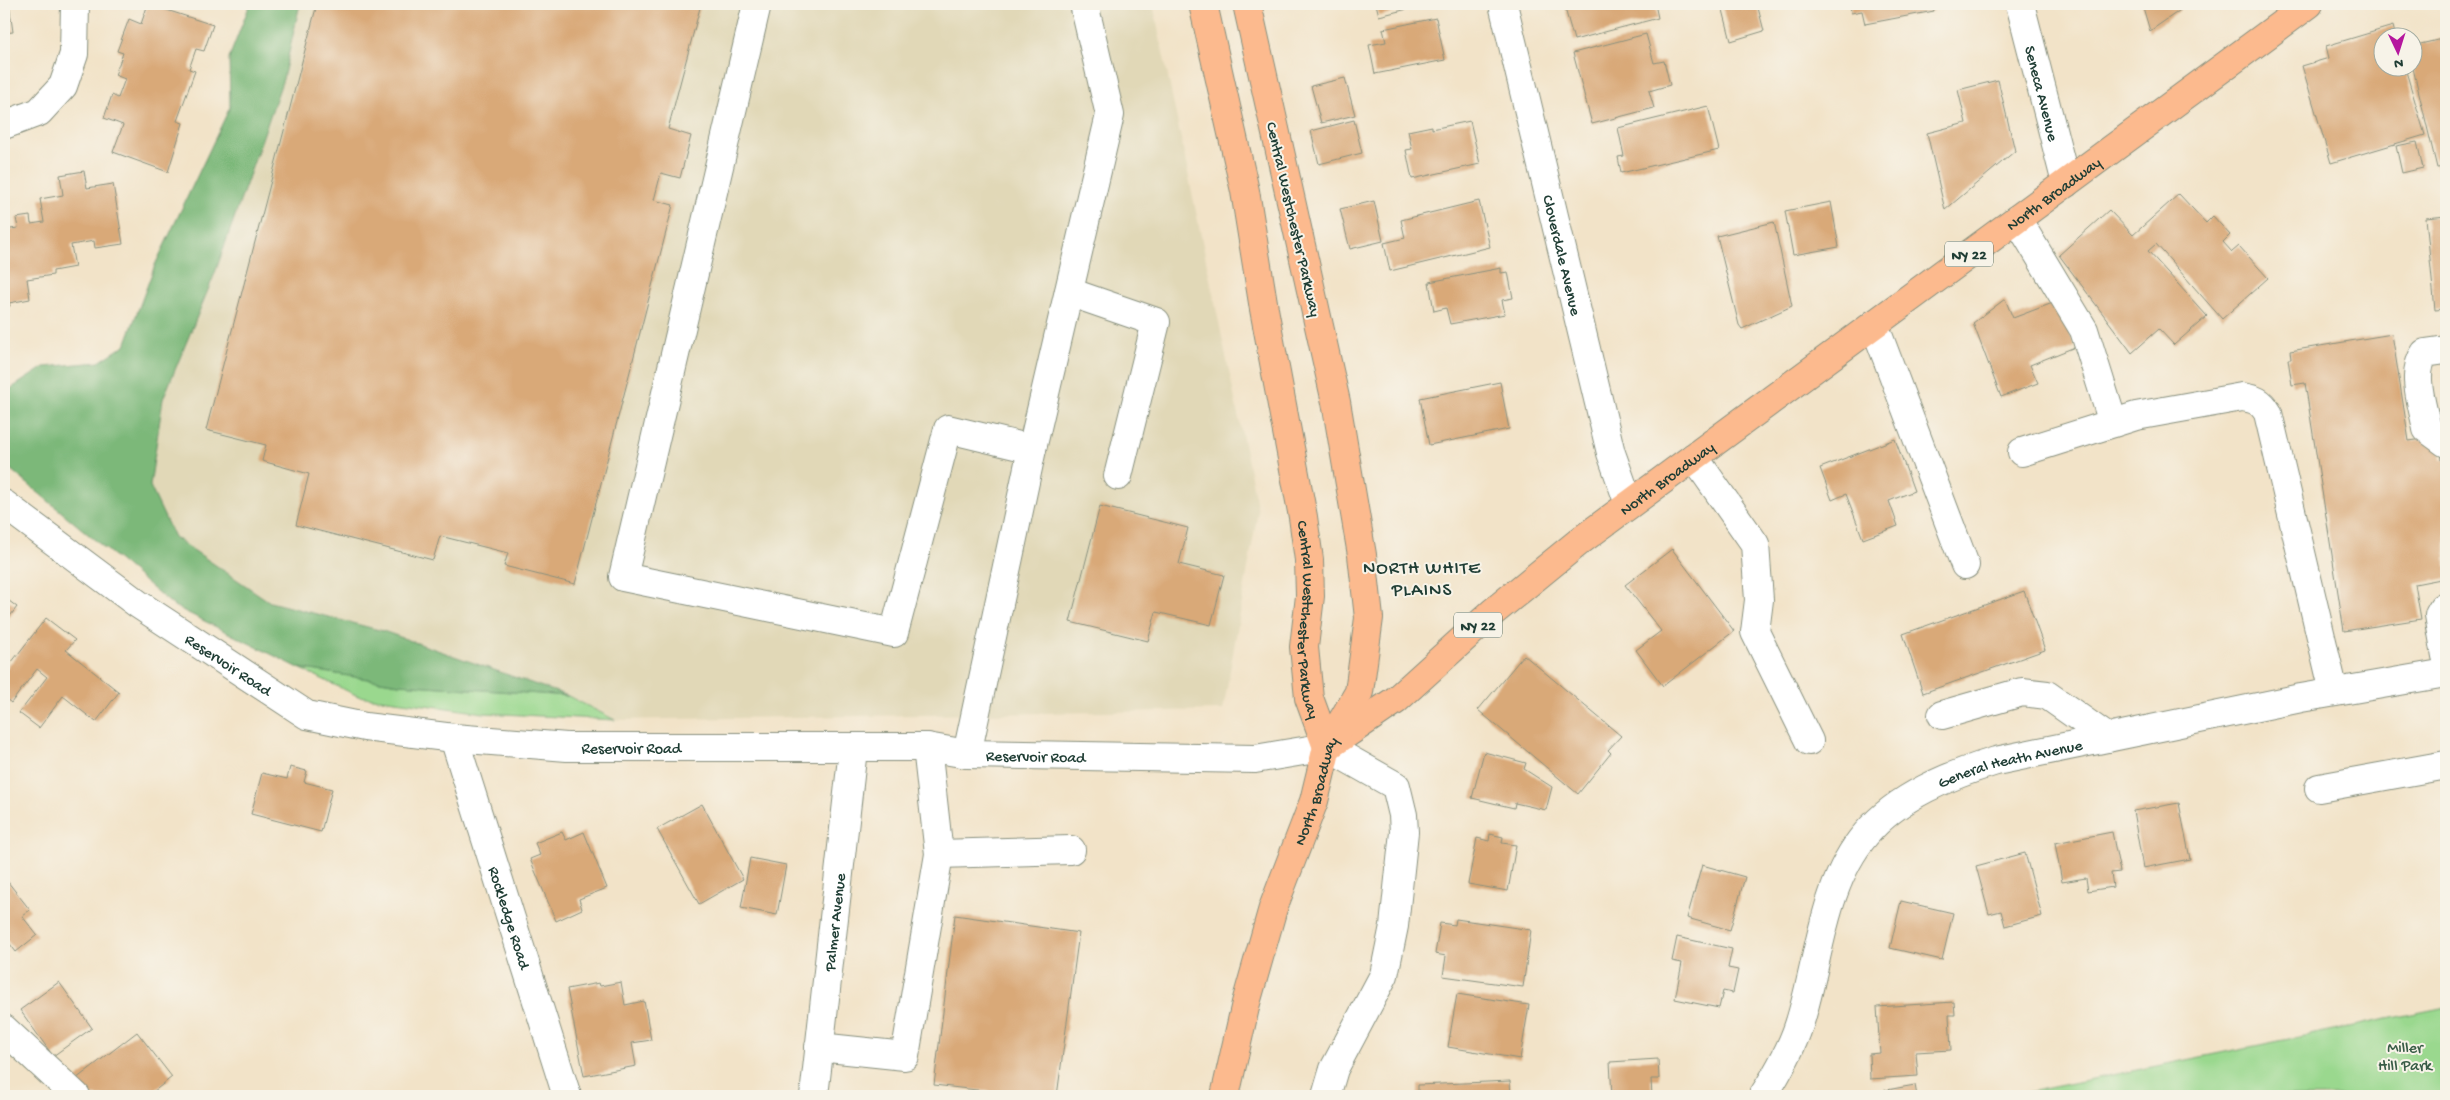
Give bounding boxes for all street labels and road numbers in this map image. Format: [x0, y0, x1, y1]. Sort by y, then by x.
street label: Seneca Avenue [2018, 44, 2061, 144]
street label: Central Westchester Parkway [1260, 121, 1323, 319]
street label: North Broadway [2004, 154, 2106, 237]
street label: Cloverdale Avenue [1536, 193, 1584, 319]
road number: NY 22 [1945, 242, 1993, 266]
street label: North Broadway [1617, 439, 1720, 521]
street label: Central Westchester Parkway [1291, 520, 1322, 722]
road number: NY 22 [1454, 612, 1502, 638]
street label: Reservoir Road [180, 631, 275, 703]
street label: North Broadway [1292, 734, 1344, 849]
street label: General Heath Avenue [1936, 737, 2085, 794]
street label: Reservoir Road [581, 741, 683, 760]
street label: Reservoir Road [986, 748, 1087, 769]
street label: Rockledge Road [482, 865, 533, 974]
street label: Palmer Avenue [822, 872, 852, 973]

